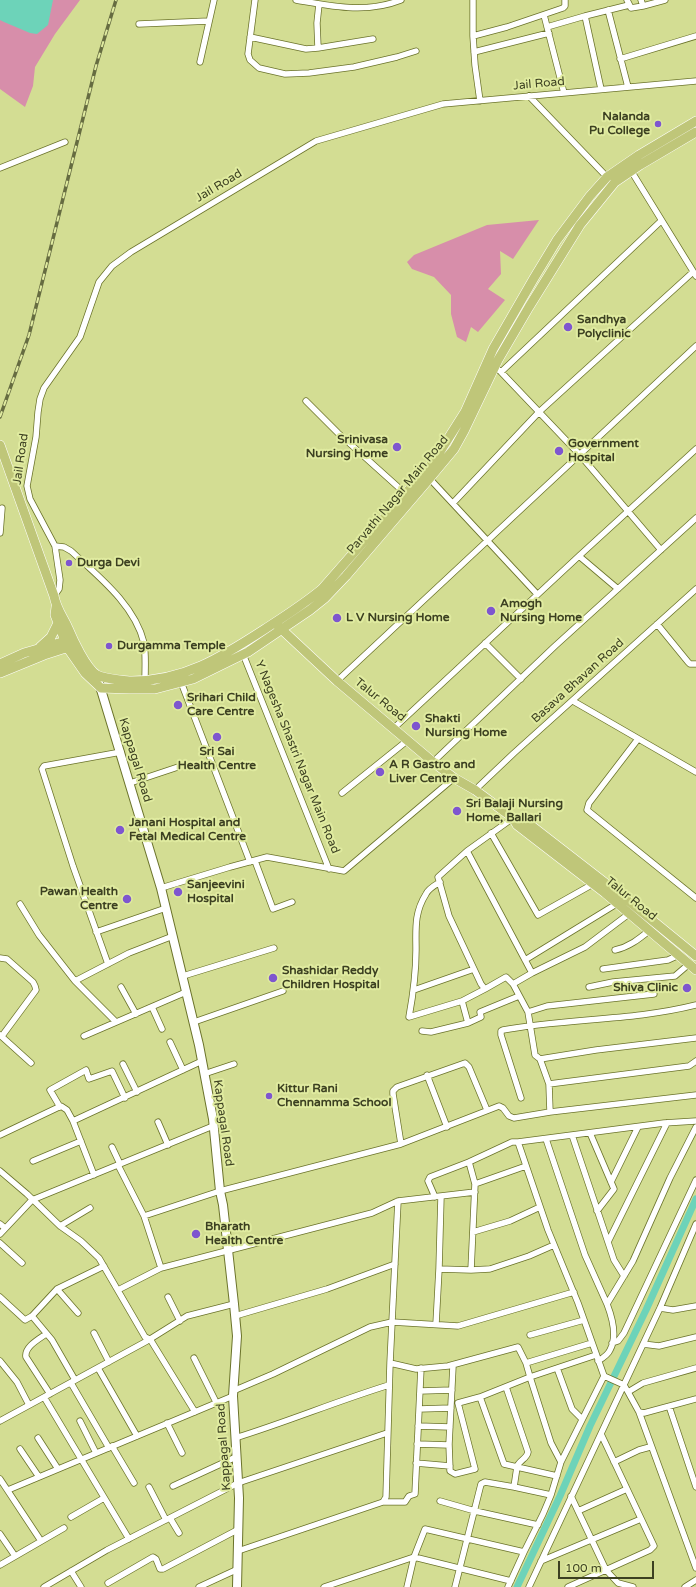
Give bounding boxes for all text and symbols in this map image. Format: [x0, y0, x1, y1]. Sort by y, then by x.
street label: Jail Road [513, 75, 565, 93]
place label: Nalanda Pu College [589, 110, 650, 138]
marker: Nalanda Pu College [653, 119, 663, 129]
street label: Jail Road [193, 167, 245, 205]
place label: Sandhya Polyclinic [577, 313, 631, 341]
marker: Sandhya Polyclinic [562, 321, 574, 333]
street label: Jail Road [10, 432, 32, 486]
place label: Srinivasa Nursing Home [306, 433, 388, 461]
street label: Parvathi Nagar Main Road [344, 433, 452, 557]
place label: Government Hospital [568, 437, 639, 465]
marker: Srinivasa Nursing Home [391, 441, 403, 453]
marker: Government Hospital [553, 445, 565, 457]
place label: Durga Devi [77, 556, 140, 570]
marker: Durga Devi [64, 558, 74, 568]
place label: Amogh Nursing Home [500, 597, 582, 625]
marker: Amogh Nursing Home [485, 605, 497, 617]
place label: L V Nursing Home [346, 611, 450, 625]
marker: L V Nursing Home [331, 612, 343, 624]
street label: Basava Bhavan Road [529, 636, 627, 726]
place label: Durgamma Temple [117, 639, 226, 653]
marker: Durgamma Temple [104, 641, 114, 651]
street label: Y Nagesha Shastri Nagar Main Road [252, 658, 342, 856]
street label: Talur Road [352, 675, 408, 725]
place label: Srihari Child Care Centre [187, 691, 256, 719]
marker: Srihari Child Care Centre [172, 699, 184, 711]
place label: Shakti Nursing Home [425, 712, 507, 740]
street label: Kappagal Road [115, 716, 155, 804]
marker: Shakti Nursing Home [410, 720, 422, 732]
marker: Sri Sai Health Centre [211, 731, 223, 743]
place label: Sri Sai Health Centre [178, 745, 256, 773]
place label: A R Gastro and Liver Centre [389, 758, 475, 786]
marker: A R Gastro and Liver Centre [374, 766, 386, 778]
place label: Sri Balaji Nursing Home, Ballari [466, 797, 563, 825]
marker: Sri Balaji Nursing Home, Ballari [451, 805, 463, 817]
place label: Janani Hospital and Fetal Medical Centre [129, 816, 246, 844]
marker: Janani Hospital and Fetal Medical Centre [114, 824, 126, 836]
street label: Talur Road [603, 874, 659, 924]
place label: Sanjeevini Hospital [187, 878, 245, 906]
place label: Pawan Health Centre [40, 885, 118, 913]
marker: Sanjeevini Hospital [172, 886, 184, 898]
marker: Pawan Health Centre [121, 893, 133, 905]
place label: Shashidar Reddy Children Hospital [282, 964, 380, 992]
marker: Shashidar Reddy Children Hospital [267, 972, 279, 984]
place label: Shiva Clinic [613, 981, 678, 995]
marker: Shiva Clinic [681, 982, 693, 994]
street label: Kappagal Road [210, 1079, 236, 1167]
place label: Kittur Rani Chennamma School [277, 1082, 391, 1110]
marker: Kittur Rani Chennamma School [264, 1091, 274, 1101]
place label: Bharath Health Centre [205, 1220, 283, 1248]
marker: Bharath Health Centre [190, 1228, 202, 1240]
street label: Kappagal Road [214, 1403, 234, 1491]
scale bar [560, 1553, 656, 1579]
text: 100 m [565, 1561, 602, 1575]

